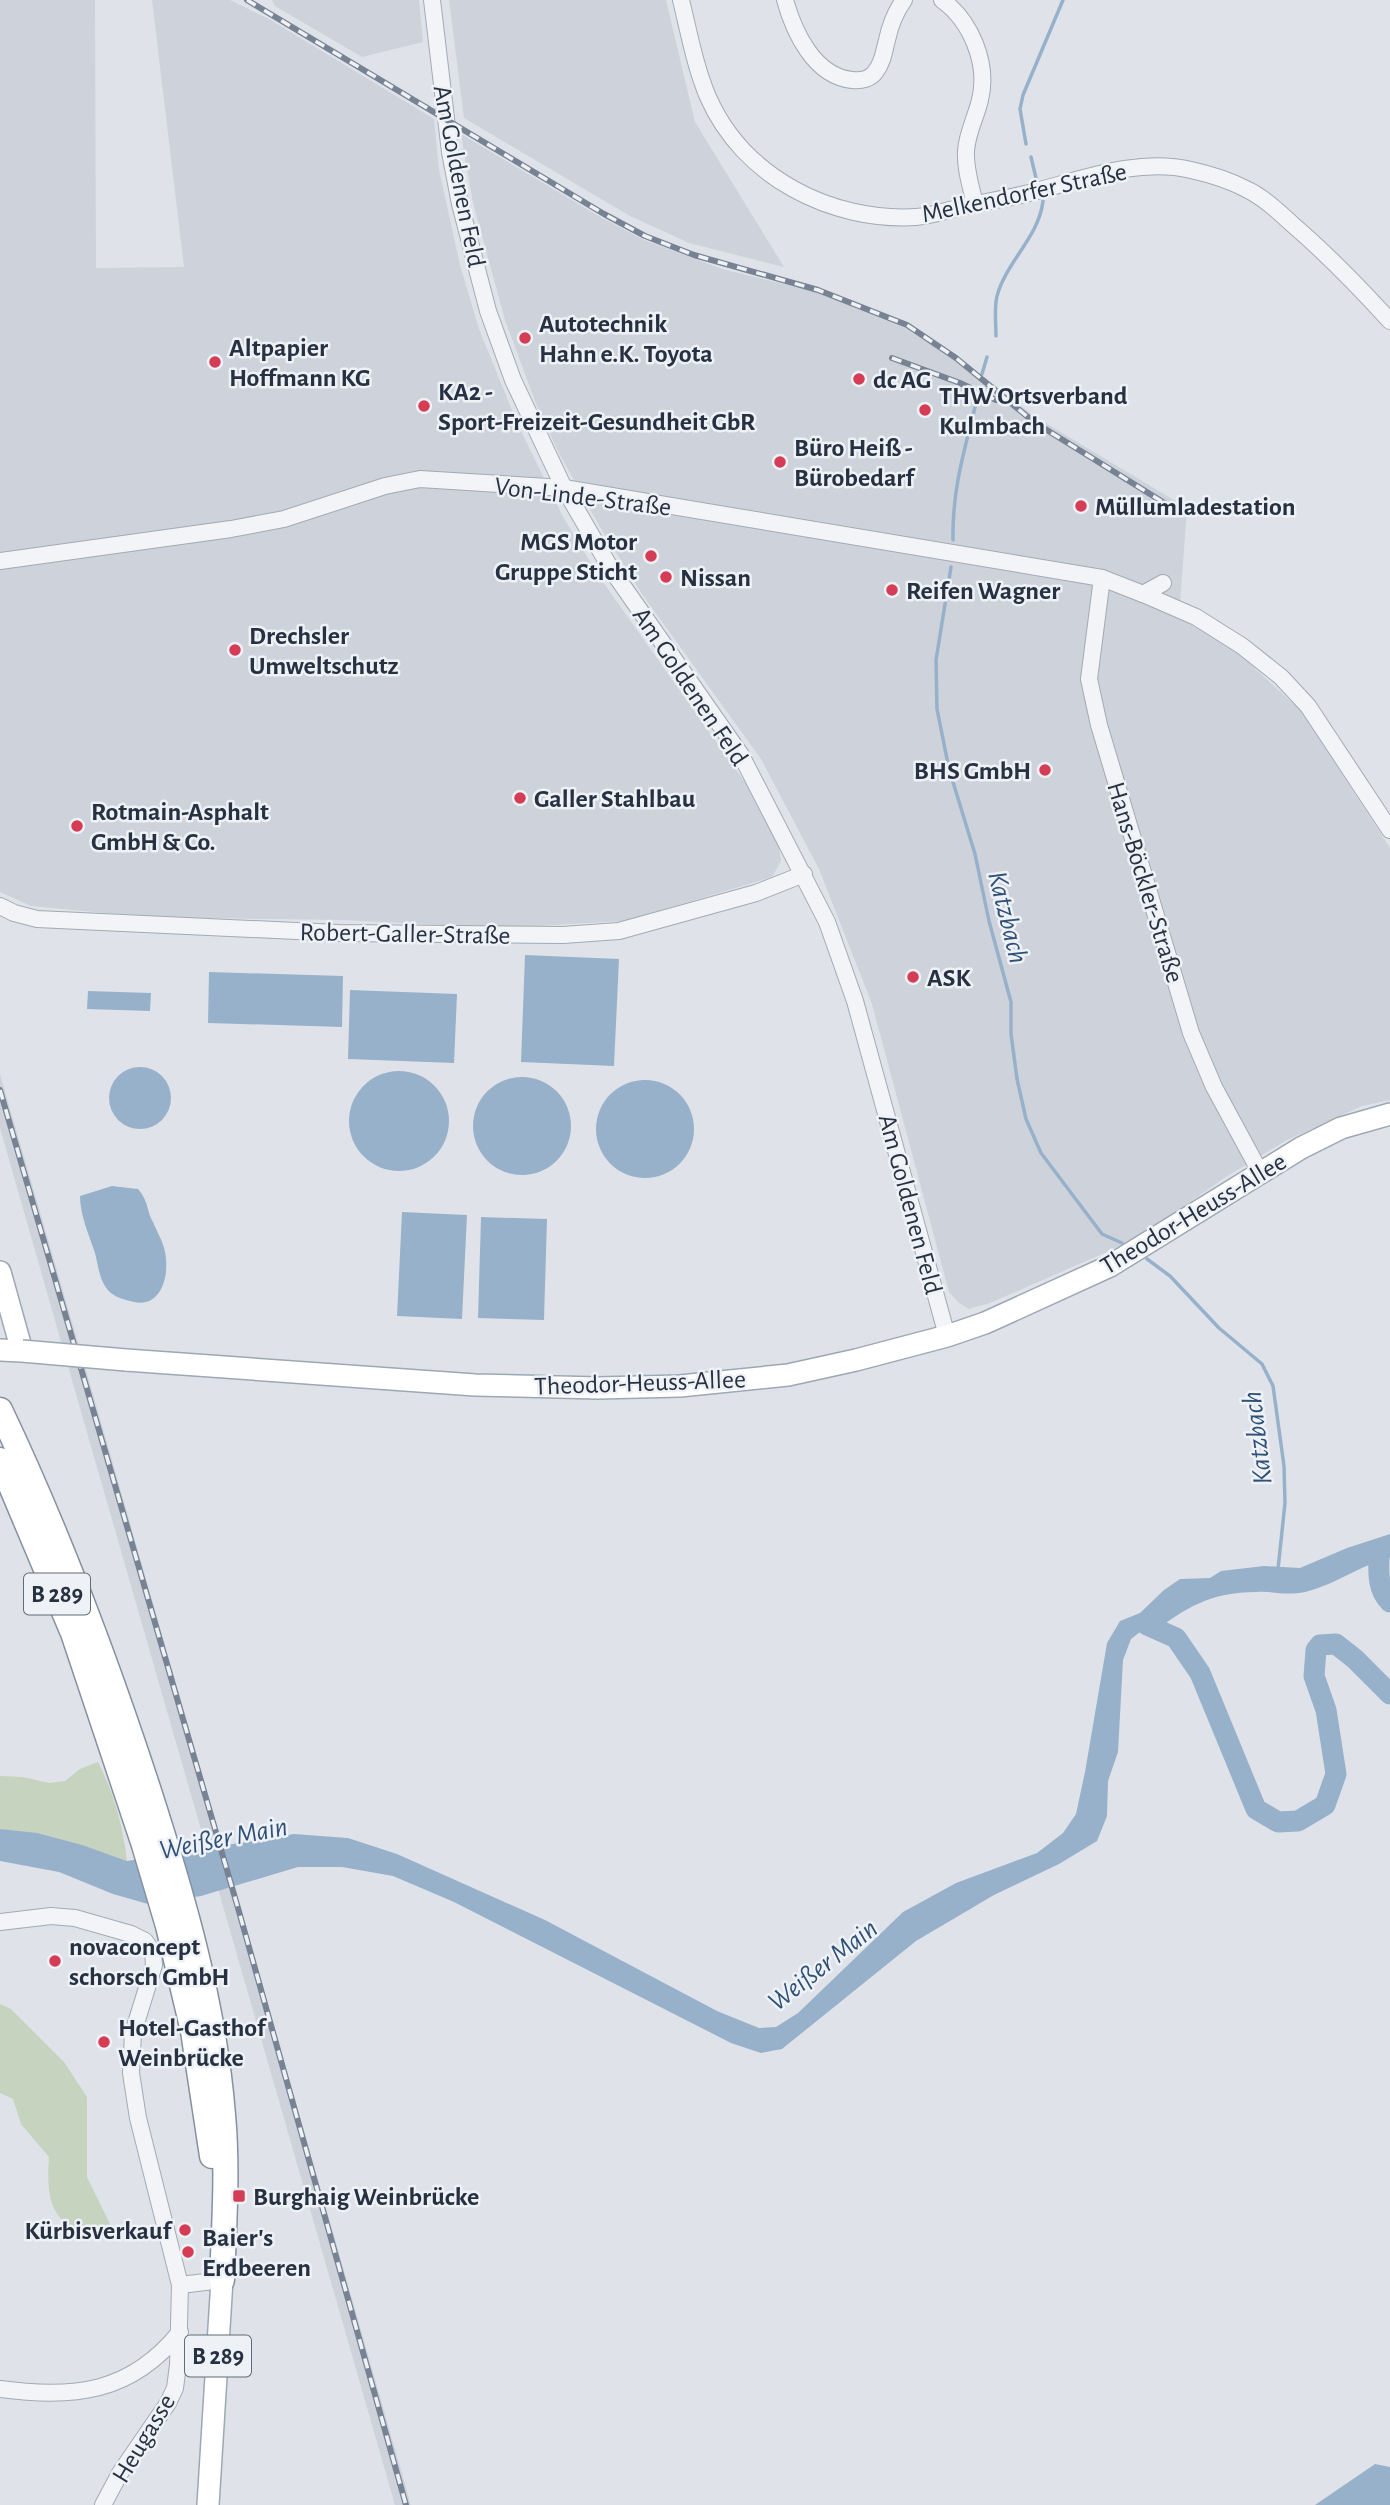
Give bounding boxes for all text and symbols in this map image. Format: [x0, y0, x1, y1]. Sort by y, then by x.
street label: Am Goldenen Feld [429, 83, 489, 269]
street label: Melkendorfer Straße [919, 159, 1129, 227]
place label: Autotechnik Hahn e.K. Toyota [539, 311, 713, 367]
marker: Autotechnik Hahn e.K. Toyota [517, 330, 533, 346]
place label: Altpapier Hoffmann KG [229, 335, 371, 391]
marker: Altpapier Hoffmann KG [207, 354, 223, 370]
place label: dc AG [873, 367, 931, 393]
marker: dc AG [851, 371, 867, 387]
place label: KA2 - Sport-Freizeit-Gesundheit GbR [438, 379, 755, 435]
place label: THW Ortsverband Kulmbach [939, 383, 1128, 439]
marker: KA2 - Sport-Freizeit-Gesundheit GbR [416, 398, 432, 414]
marker: THW Ortsverband Kulmbach [917, 402, 933, 418]
place label: Büro Heiß - Bürobedarf [794, 435, 916, 491]
marker: Büro Heiß - Bürobedarf [772, 454, 788, 470]
street label: Von-Linde-Straße [493, 473, 673, 521]
place label: Müllumladestation [1095, 494, 1296, 520]
marker: Müllumladestation [1073, 498, 1089, 514]
place label: MGS Motor Gruppe Sticht [495, 529, 637, 585]
marker: MGS Motor Gruppe Sticht [643, 548, 659, 564]
place label: Nissan [680, 565, 751, 591]
marker: Nissan [658, 569, 674, 585]
place label: Reifen Wagner [906, 578, 1060, 604]
marker: Reifen Wagner [884, 582, 900, 598]
street label: Am Goldenen Feld [628, 603, 753, 770]
place label: Drechsler Umweltschutz [249, 623, 398, 679]
marker: Drechsler Umweltschutz [227, 642, 243, 658]
place label: BHS GmbH [914, 758, 1031, 784]
marker: BHS GmbH [1037, 762, 1053, 778]
street label: Hans-Böckler-Straße [1102, 779, 1188, 986]
place label: Galler Stahlbau [534, 786, 696, 812]
marker: Galler Stahlbau [512, 790, 528, 806]
place label: Rotmain-Asphalt GmbH & Co. [91, 799, 269, 855]
marker: Rotmain-Asphalt GmbH & Co. [69, 818, 85, 834]
water label: Katzbach [982, 868, 1032, 967]
street label: Robert-Galler-Straße [299, 919, 511, 949]
place label: ASK [927, 965, 972, 991]
marker: ASK [905, 969, 921, 985]
street label: Am Goldenen Feld [874, 1112, 947, 1297]
street label: Theodor-Heuss-Allee [1096, 1148, 1291, 1280]
street label: Theodor-Heuss-Allee [534, 1366, 746, 1400]
water label: Katzbach [1238, 1389, 1278, 1486]
road number: B 289 [24, 1574, 90, 1614]
water label: Weißer Main [157, 1813, 290, 1865]
water label: Weißer Main [763, 1914, 883, 2017]
place label: novaconcept schorsch GmbH [69, 1934, 229, 1990]
marker: novaconcept schorsch GmbH [47, 1953, 63, 1969]
place label: Hotel-Gasthof Weinbrücke [118, 2015, 268, 2071]
marker: Hotel-Gasthof Weinbrücke [96, 2034, 112, 2050]
place label: Burghaig Weinbrücke [253, 2184, 479, 2210]
marker: Burghaig Weinbrücke [231, 2188, 247, 2204]
place label: Kürbisverkauf [24, 2218, 173, 2244]
marker: Kürbisverkauf [177, 2222, 193, 2238]
place label: Baier's Erdbeeren [202, 2225, 311, 2281]
marker: Baier's Erdbeeren [180, 2244, 196, 2260]
road number: B 289 [185, 2336, 251, 2376]
street label: Heugasse [107, 2390, 180, 2487]

